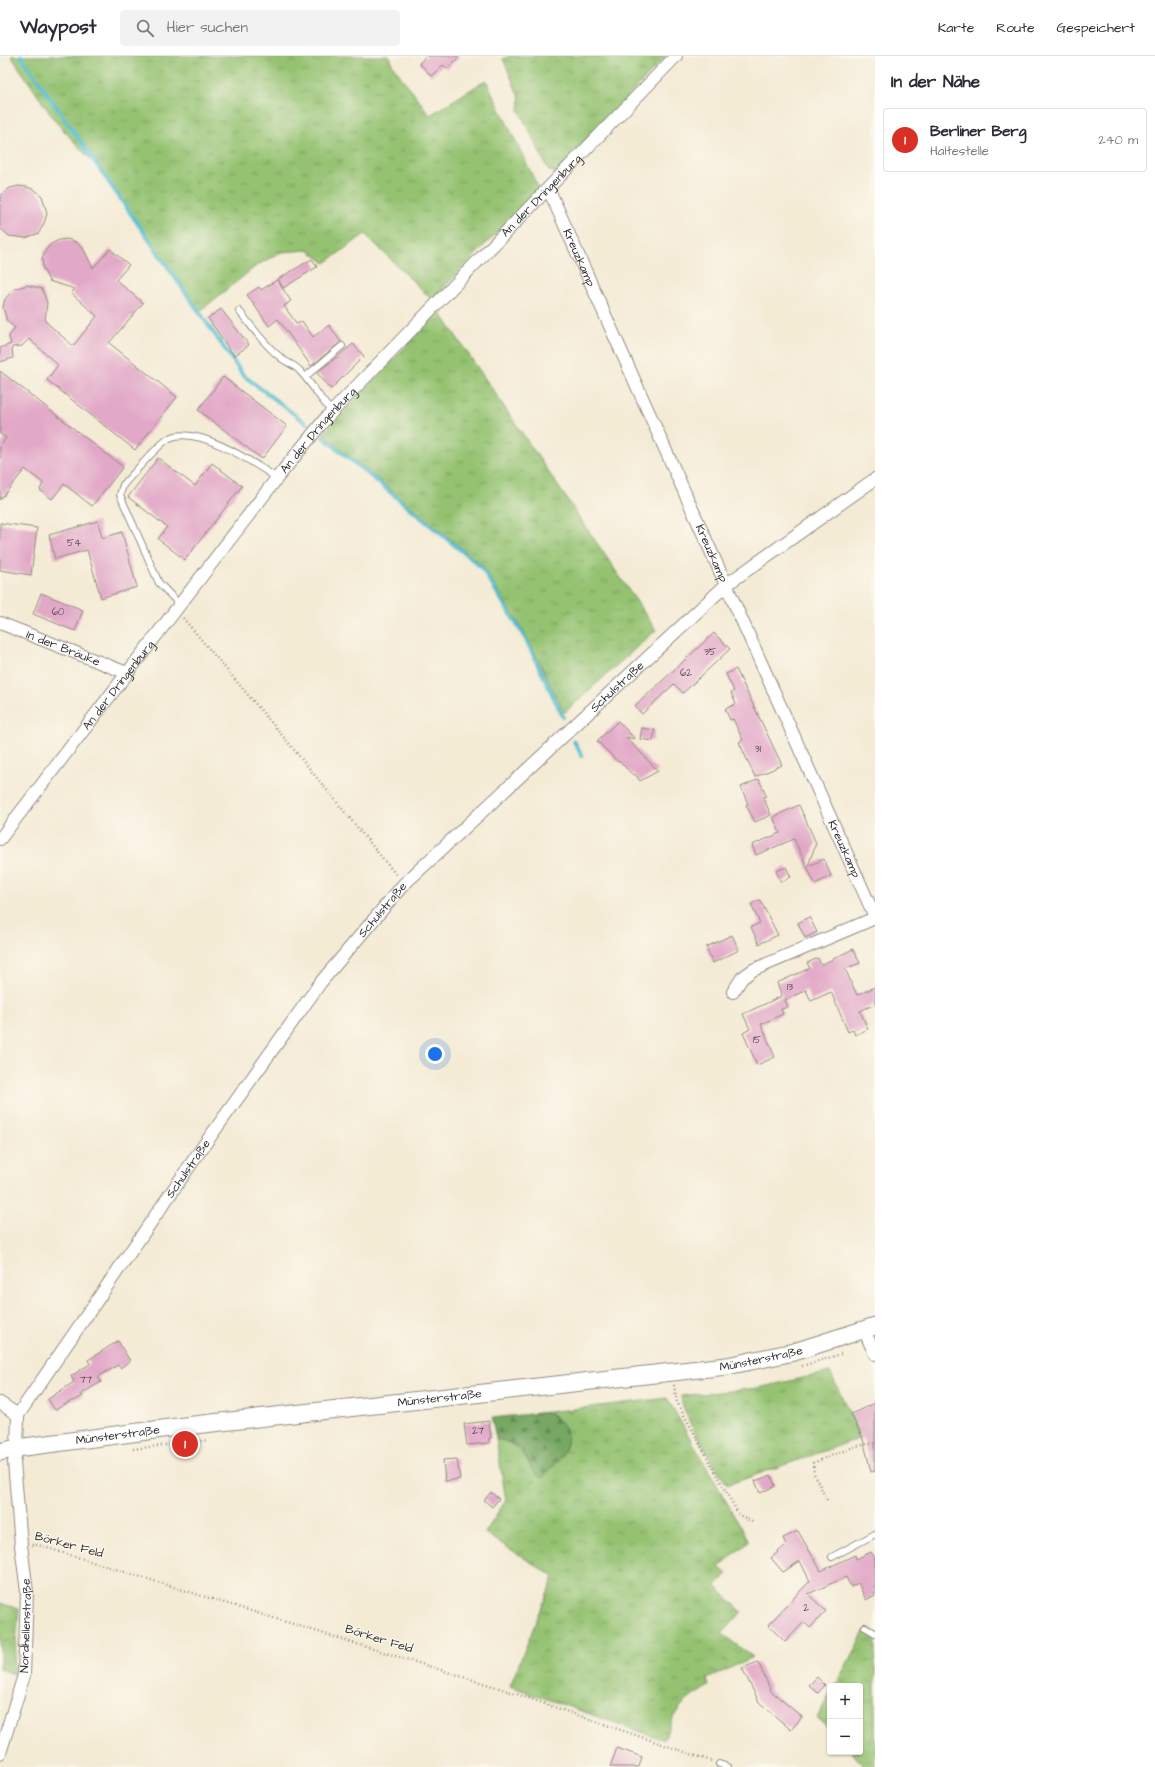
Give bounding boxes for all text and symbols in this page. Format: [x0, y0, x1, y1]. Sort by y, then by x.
search box [120, 10, 400, 46]
text: Waypost [20, 14, 96, 41]
icon: search [134, 17, 156, 39]
text: Hier suchen [166, 17, 248, 38]
text: Karte [938, 18, 974, 38]
text: Route [996, 18, 1034, 38]
text: Gespeichert [1056, 18, 1135, 38]
text: In der Nähe [891, 70, 980, 94]
text: Berliner Berg [930, 121, 1026, 142]
text: 1 [904, 131, 906, 149]
text: 240 m [1098, 131, 1138, 149]
text: Haltestelle [930, 142, 989, 160]
street label: An der Dringenburg [497, 150, 586, 241]
street label: Kreuzkamp [559, 226, 600, 290]
street label: An der Dringenburg [276, 383, 361, 477]
street label: Kreuzkamp [691, 521, 732, 585]
house number: 54 [67, 536, 81, 550]
house number: 60 [52, 605, 64, 619]
street label: In der Bräuke [24, 626, 103, 670]
street label: An der Dringenburg [78, 637, 159, 734]
house number: 35 [704, 645, 716, 659]
street label: Schulstraße [586, 657, 648, 716]
house number: 62 [680, 666, 692, 680]
house number: 31 [755, 742, 762, 756]
street label: Kreuzkamp [824, 817, 865, 881]
street label: Schulstraße [354, 878, 411, 941]
house number: 13 [787, 980, 793, 994]
house number: 15 [753, 1033, 761, 1047]
your location [425, 1044, 445, 1064]
street label: Schulstraße [162, 1135, 214, 1201]
street label: Münsterstraße [719, 1341, 805, 1375]
house number: 77 [80, 1373, 92, 1387]
street label: Münsterstraße [397, 1385, 483, 1411]
street label: Münsterstraße [75, 1421, 161, 1449]
house number: 27 [472, 1424, 484, 1438]
pin: 1 [172, 1429, 198, 1459]
street label: Börker Feld [33, 1528, 105, 1562]
street label: Nordhellenstraße [16, 1577, 36, 1673]
house number: 2 [803, 1601, 809, 1615]
street label: Börker Feld [343, 1621, 415, 1657]
map controls [827, 1683, 863, 1755]
button: + [827, 1683, 863, 1719]
button: − [827, 1719, 863, 1755]

